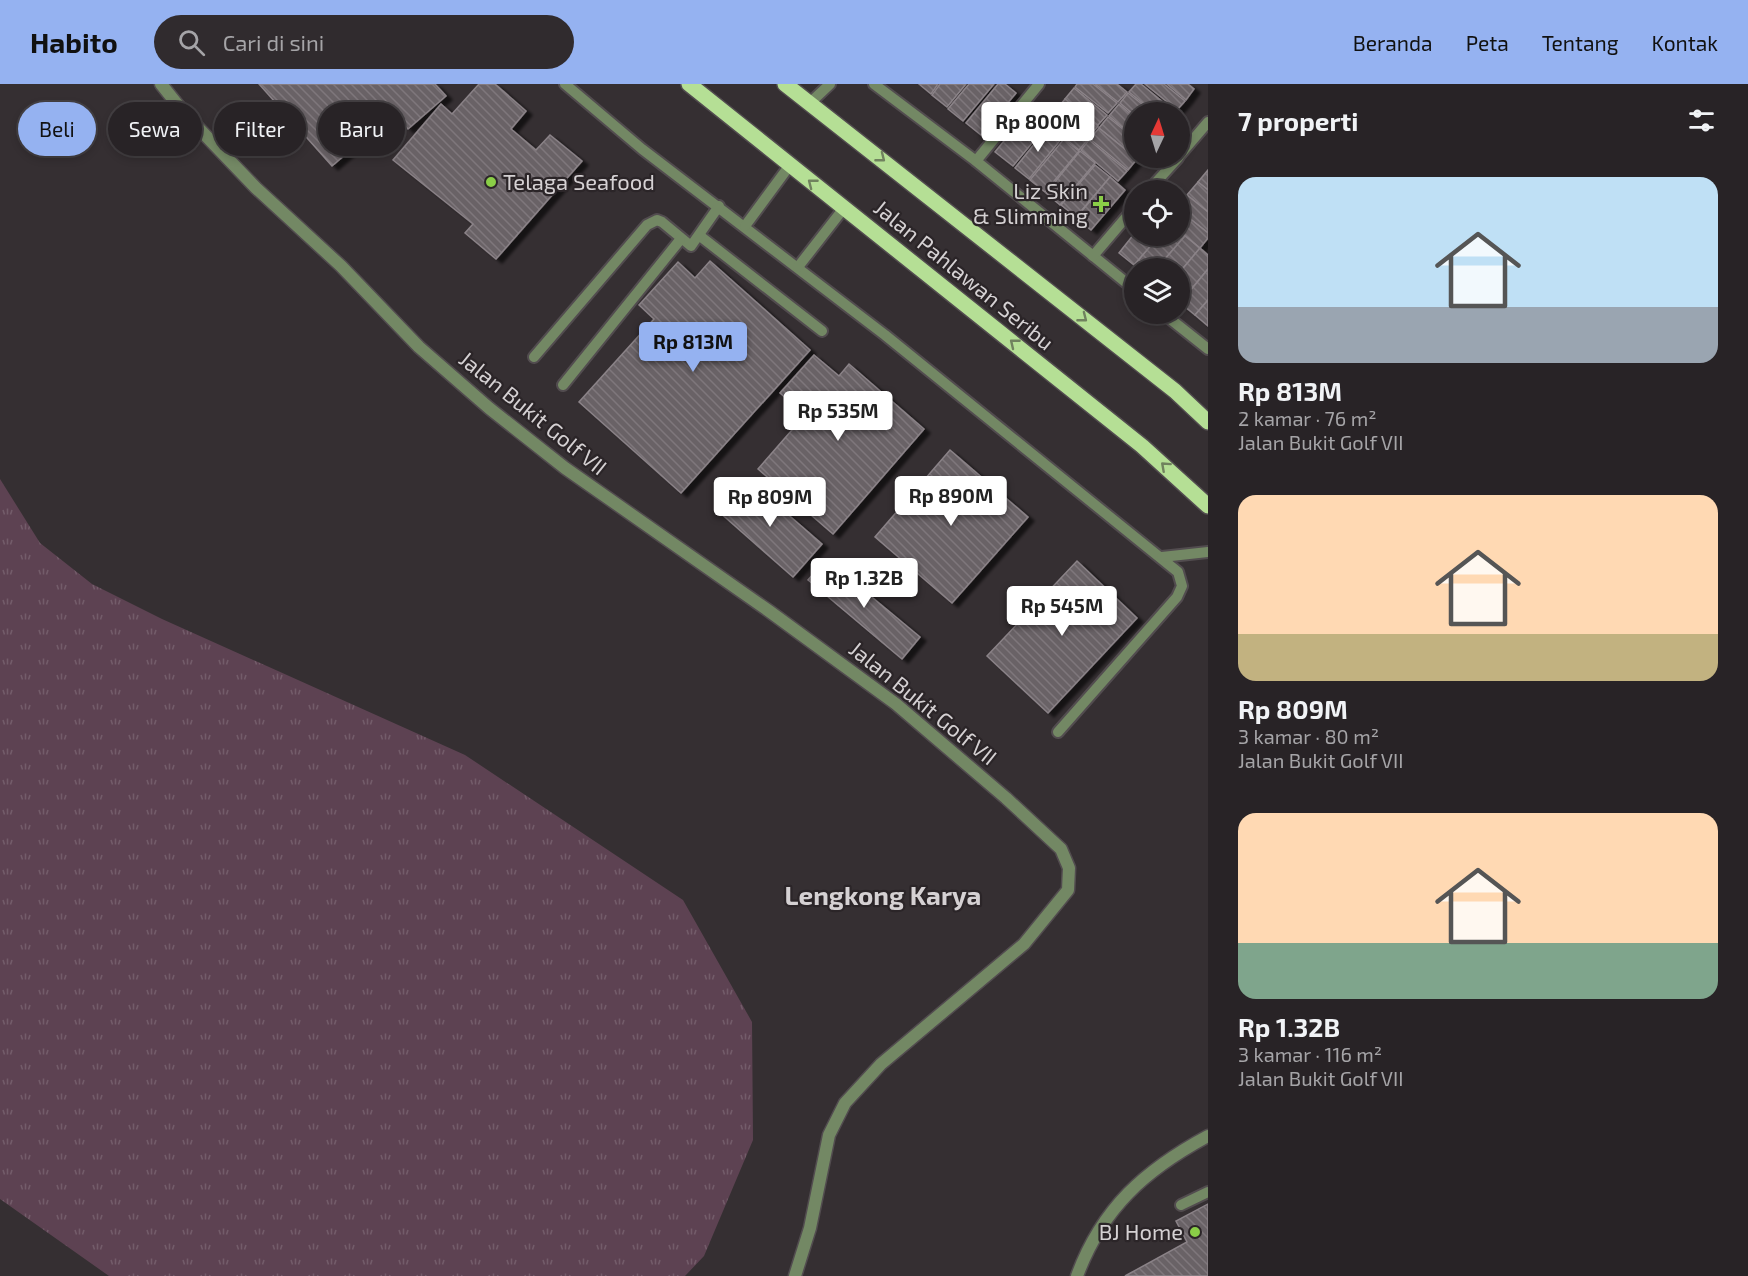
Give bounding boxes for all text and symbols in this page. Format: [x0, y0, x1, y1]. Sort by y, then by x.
search box [154, 15, 574, 69]
text: Habito [30, 25, 118, 59]
icon: search [175, 26, 208, 59]
text: Cari di sini [223, 29, 324, 55]
text: Beranda [1353, 30, 1433, 55]
text: Peta [1466, 30, 1509, 55]
text: Tentang [1542, 30, 1619, 55]
text: Kontak [1652, 30, 1718, 55]
chip: Beli [18, 102, 96, 156]
chip: Sewa [108, 102, 202, 156]
chip: Filter [214, 102, 306, 156]
chip: Baru [318, 102, 405, 156]
pin: Rp 800M [983, 102, 1093, 153]
north arrow [1124, 102, 1190, 168]
map controls [1124, 102, 1190, 324]
icon: filters [1685, 104, 1718, 137]
text: 7 properti [1238, 105, 1358, 136]
text: Rp 800M [995, 109, 1081, 133]
one-way arrow [874, 150, 885, 161]
place label: Telaga Seafood [503, 168, 655, 194]
marker: Telaga Seafood [484, 175, 498, 189]
place label: Liz Skin & Slimming [973, 177, 1088, 228]
one-way arrow [808, 179, 819, 190]
button: locate [1124, 180, 1190, 246]
street label: Jalan Pahlawan Seribu [870, 194, 1060, 355]
marker: Liz Skin & Slimming [1092, 195, 1110, 213]
icon: home [1424, 216, 1532, 324]
button: layers [1124, 258, 1190, 324]
one-way arrow [1077, 311, 1088, 322]
pin: Rp 813M [638, 322, 748, 373]
text: Rp 813M [653, 329, 733, 353]
one-way arrow [1010, 340, 1021, 351]
street label: Jalan Bukit Golf VII [455, 345, 613, 480]
text: Rp 813M [1238, 375, 1342, 406]
pin: Rp 535M [783, 391, 893, 442]
text: Rp 535M [798, 398, 878, 422]
text: 2 kamar · 76 m² [1238, 406, 1377, 430]
text: Jalan Bukit Golf VII [1238, 430, 1403, 454]
one-way arrow [1161, 463, 1172, 474]
pin: Rp 890M [896, 476, 1006, 527]
pin: Rp 809M [715, 477, 825, 528]
text: Rp 890M [909, 483, 993, 507]
text: Rp 809M [728, 484, 812, 508]
icon: home [1424, 534, 1532, 642]
pin: Rp 1.32B [802, 558, 926, 609]
text: Rp 1.32B [825, 565, 903, 589]
pin: Rp 545M [1007, 586, 1117, 637]
text: Rp 545M [1021, 593, 1103, 617]
street label: Jalan Bukit Golf VII [845, 635, 1003, 770]
text: Rp 809M [1238, 693, 1348, 724]
text: 3 kamar · 80 m² [1238, 724, 1379, 748]
text: Jalan Bukit Golf VII [1238, 748, 1403, 772]
icon: home [1424, 852, 1532, 960]
district label: Lengkong Karya [785, 879, 981, 911]
text: Rp 1.32B [1238, 1011, 1340, 1042]
text: 3 kamar · 116 m² [1238, 1042, 1382, 1066]
text: Jalan Bukit Golf VII [1238, 1066, 1403, 1090]
place label: BJ Home [1099, 1218, 1183, 1244]
marker: BJ Home [1188, 1225, 1202, 1239]

